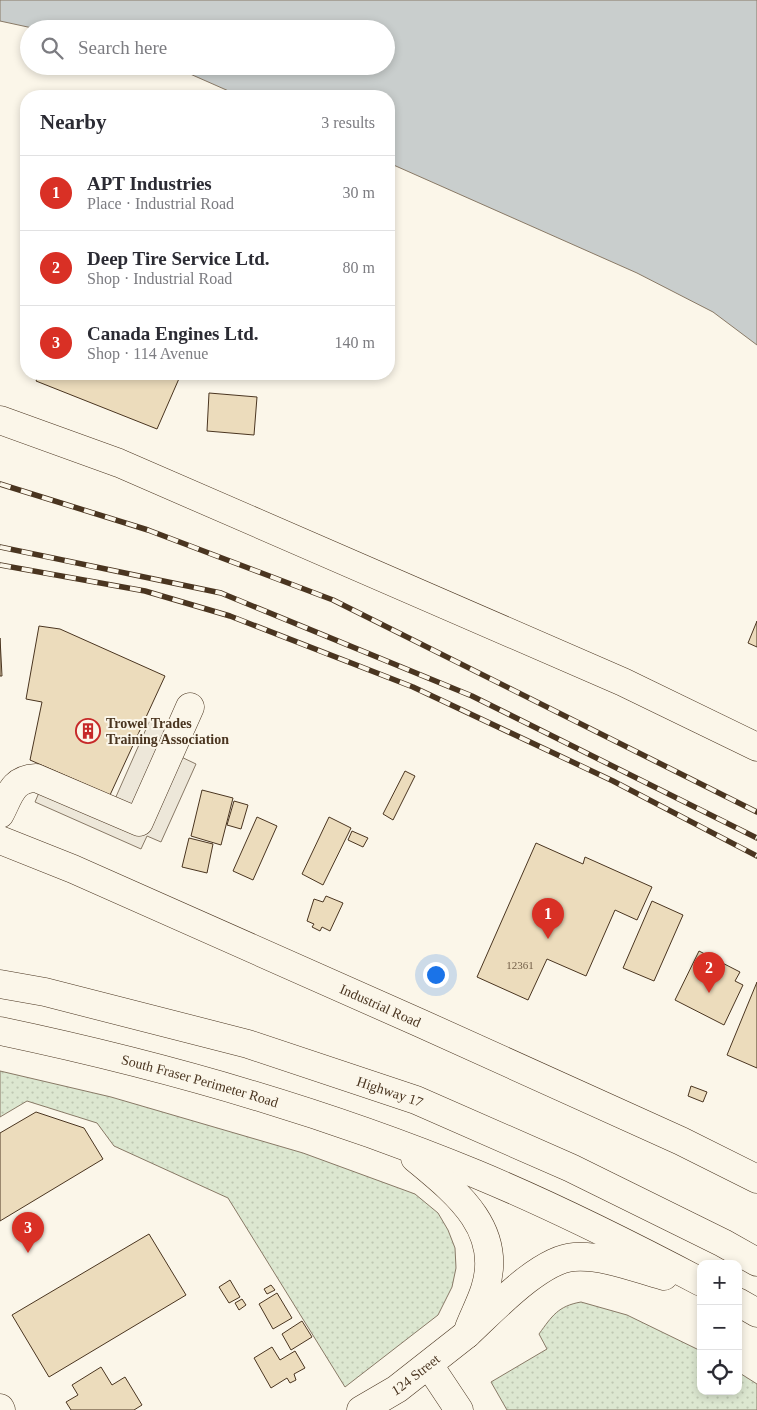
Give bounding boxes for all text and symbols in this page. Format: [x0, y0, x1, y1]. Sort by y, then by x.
search box [20, 20, 395, 75]
icon: search [38, 34, 66, 62]
text: Search here [78, 37, 167, 58]
text: Nearby [40, 110, 107, 134]
text: 3 results [321, 114, 375, 131]
text: APT Industries [87, 173, 212, 194]
text: 1 [52, 184, 60, 201]
text: 30 m [343, 184, 375, 201]
text: Place · Industrial Road [87, 195, 234, 212]
text: Deep Tire Service Ltd. [87, 248, 270, 269]
text: 2 [52, 259, 60, 276]
text: 80 m [343, 259, 375, 276]
text: Shop · Industrial Road [87, 270, 232, 287]
text: Canada Engines Ltd. [87, 323, 259, 344]
text: 3 [52, 334, 60, 351]
text: 140 m [335, 334, 375, 351]
text: Shop · 114 Avenue [87, 345, 208, 362]
place label: Trowel Trades Training Association [106, 716, 229, 747]
building icon: Trowel Trades Training Association [75, 718, 101, 744]
pin: 1 [532, 898, 564, 939]
pin: 2 [693, 952, 725, 993]
house number: 12361 [506, 959, 534, 971]
your location [423, 962, 449, 988]
street label: Industrial Road [338, 981, 423, 1030]
street label: South Fraser Perimeter Road [120, 1052, 280, 1110]
street label: Highway 17 [355, 1074, 425, 1110]
pin: 3 [12, 1212, 44, 1253]
map controls [697, 1260, 742, 1395]
button: + [697, 1260, 742, 1305]
button: − [697, 1305, 742, 1350]
button: locate [697, 1350, 742, 1395]
street label: 124 Street [389, 1351, 443, 1399]

